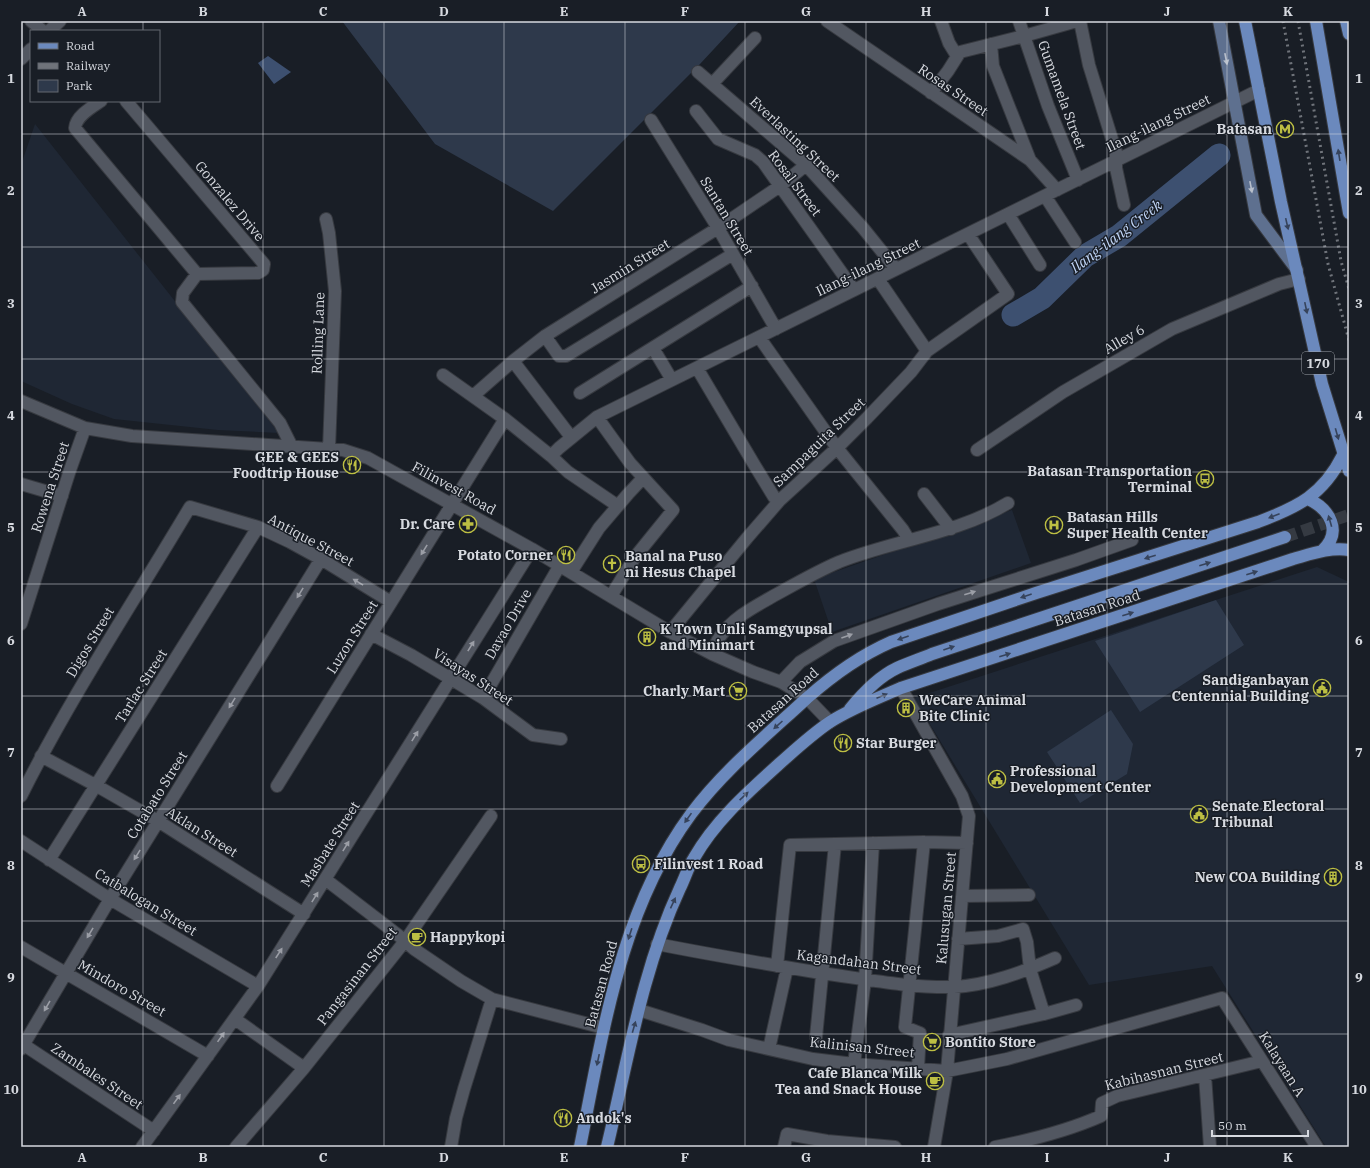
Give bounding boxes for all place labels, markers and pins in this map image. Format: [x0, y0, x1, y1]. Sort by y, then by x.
metro station icon: Batasan [1275, 119, 1295, 139]
place label: Batasan [1217, 120, 1272, 138]
place label: GEE & GEES Foodtrip House [233, 448, 339, 482]
restaurant icon: GEE & GEES Foodtrip House [342, 455, 362, 475]
place label: Batasan Transportation Terminal [1027, 462, 1192, 496]
bus stop icon: Batasan Transportation Terminal [1195, 469, 1215, 489]
place label: Batasan Hills Super Health Center [1067, 508, 1208, 542]
pharmacy icon: Dr. Care [458, 514, 478, 534]
place label: Dr. Care [400, 515, 455, 533]
hospital icon: Batasan Hills Super Health Center [1044, 515, 1064, 535]
restaurant icon: Potato Corner [556, 545, 576, 565]
place label: Potato Corner [458, 546, 553, 564]
place label: Banal na Puso ni Hesus Chapel [625, 547, 736, 581]
church icon: Banal na Puso ni Hesus Chapel [602, 554, 622, 574]
place label: K Town Unli Samgyupsal and Minimart [660, 620, 833, 654]
building icon: K Town Unli Samgyupsal and Minimart [637, 627, 657, 647]
place label: Sandiganbayan Centennial Building [1172, 671, 1310, 705]
public building icon: Sandiganbayan Centennial Building [1312, 678, 1332, 698]
supermarket icon: Charly Mart [728, 681, 748, 701]
place label: Charly Mart [643, 682, 725, 700]
place label: WeCare Animal Bite Clinic [919, 691, 1026, 725]
building icon: WeCare Animal Bite Clinic [896, 698, 916, 718]
restaurant icon: Star Burger [833, 733, 853, 753]
place label: Star Burger [856, 734, 937, 752]
place label: Professional Development Center [1010, 762, 1151, 796]
public building icon: Professional Development Center [987, 769, 1007, 789]
place label: Senate Electoral Tribunal [1212, 797, 1325, 831]
public building icon: Senate Electoral Tribunal [1189, 804, 1209, 824]
bus stop icon: Filinvest 1 Road [631, 854, 651, 874]
place label: Filinvest 1 Road [654, 855, 764, 873]
building icon: New COA Building [1323, 867, 1343, 887]
place label: New COA Building [1195, 868, 1321, 886]
cafe icon: Happykopi [407, 927, 427, 947]
place label: Happykopi [430, 928, 505, 946]
supermarket icon: Bontito Store [922, 1032, 942, 1052]
place label: Bontito Store [945, 1033, 1036, 1051]
place label: Cafe Blanca Milk Tea and Snack House [775, 1064, 922, 1098]
cafe icon: Cafe Blanca Milk Tea and Snack House [925, 1071, 945, 1091]
restaurant icon: Andok's [553, 1108, 573, 1128]
place label: Andok's [576, 1109, 632, 1127]

